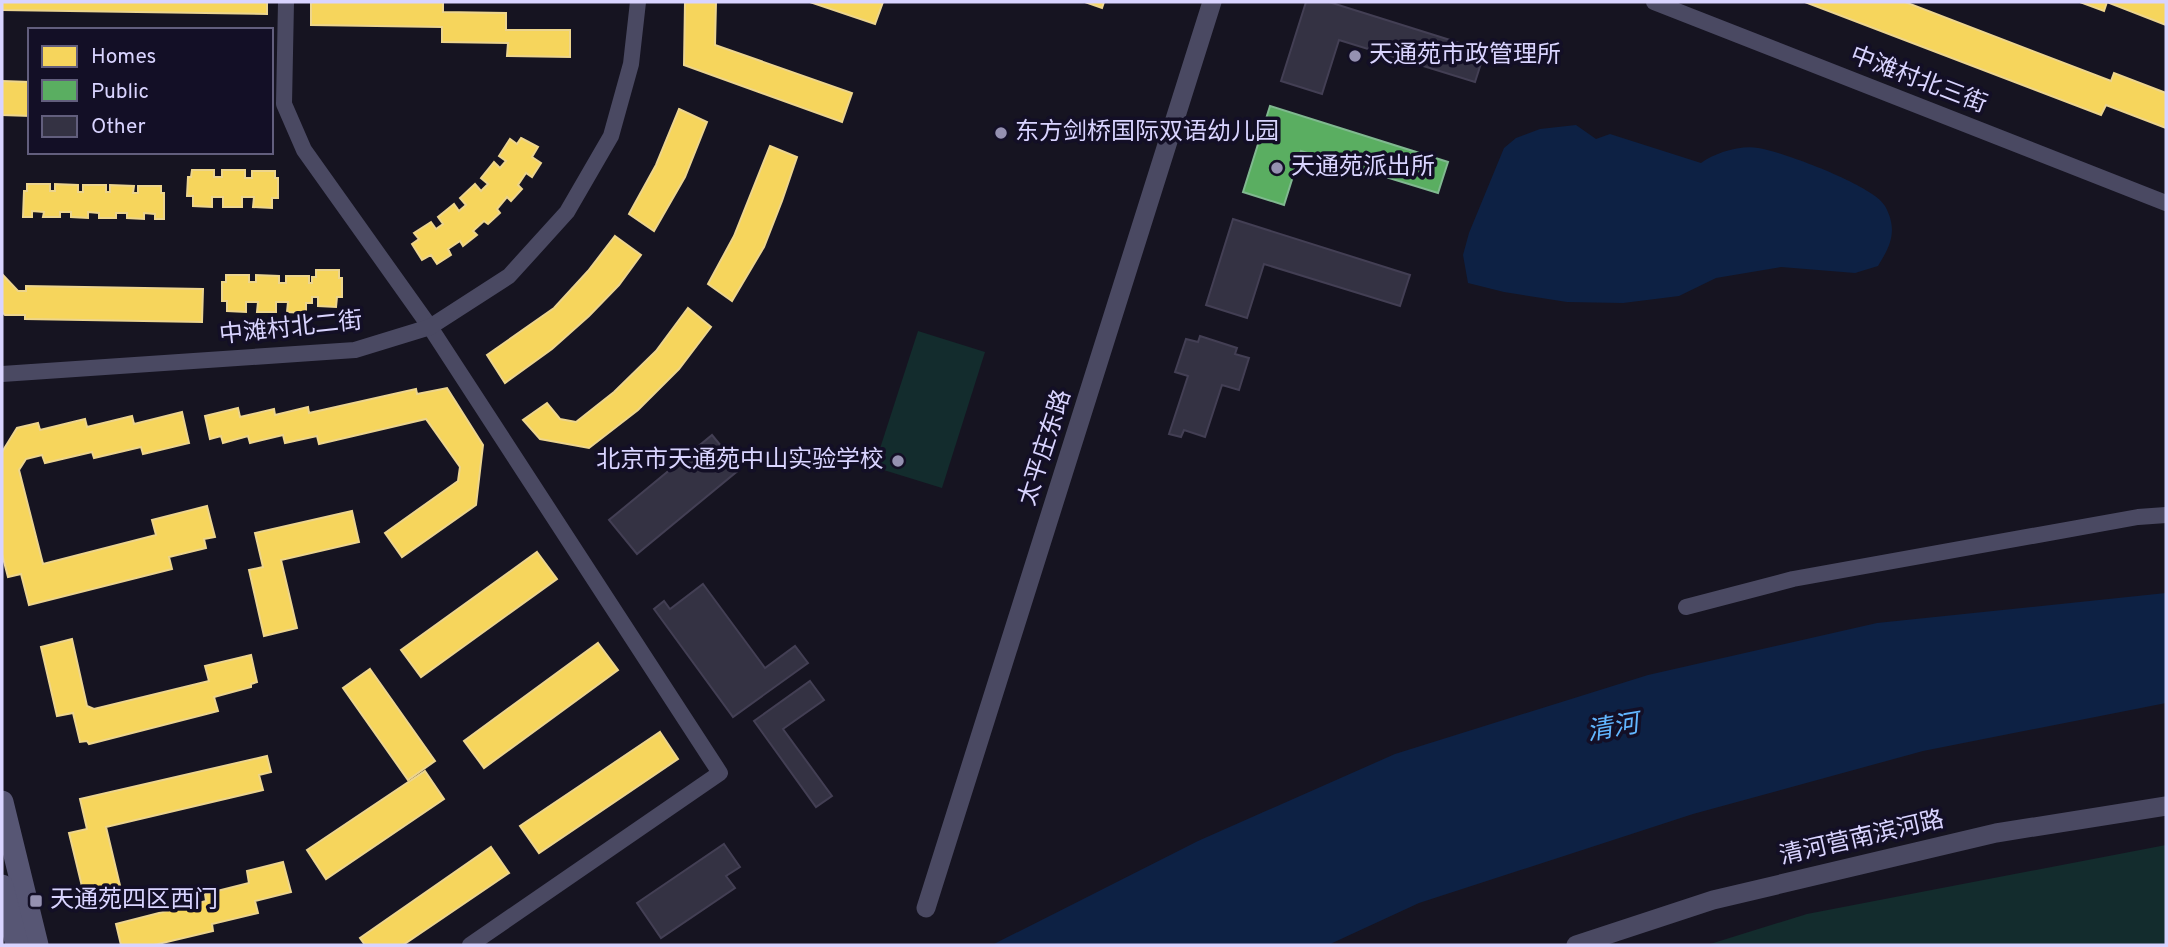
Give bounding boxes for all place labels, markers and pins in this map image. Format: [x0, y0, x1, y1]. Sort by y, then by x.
place label: 天通苑市政管理所 [1369, 41, 1561, 71]
marker: 天通苑市政管理所 [1347, 48, 1363, 64]
place label: 东方剑桥国际双语幼儿园 [1015, 118, 1279, 148]
marker: 东方剑桥国际双语幼儿园 [993, 125, 1009, 141]
place label: 天通苑派出所 [1291, 153, 1435, 183]
marker: 天通苑派出所 [1269, 160, 1285, 176]
place label: 北京市天通苑中山实验学校 [596, 446, 884, 476]
marker: 北京市天通苑中山实验学校 [890, 453, 906, 469]
place label: 天通苑四区西门 [50, 886, 218, 916]
marker: 天通苑四区西门 [28, 893, 44, 909]

